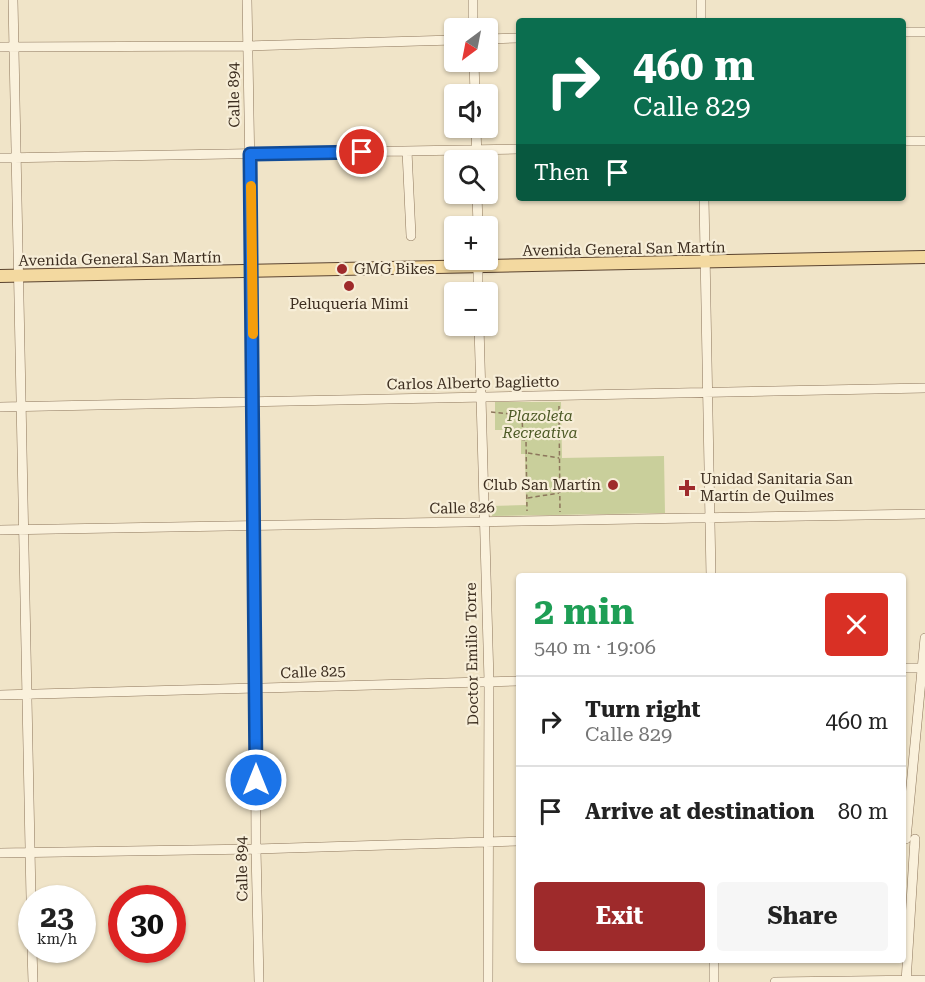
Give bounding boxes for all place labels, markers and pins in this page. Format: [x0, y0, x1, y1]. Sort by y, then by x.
pin [336, 126, 387, 177]
place label: GMG Bikes [354, 260, 435, 278]
marker: GMG Bikes [335, 262, 349, 276]
marker: Peluquería Mimi [342, 279, 356, 293]
place label: Peluquería Mimi [290, 295, 409, 313]
place label: Unidad Sanitaria San Martín de Quilmes [700, 470, 853, 505]
place label: Club San Martín [483, 476, 601, 494]
marker: Club San Martín [606, 478, 620, 492]
marker: Unidad Sanitaria San Martín de Quilmes [678, 479, 696, 497]

